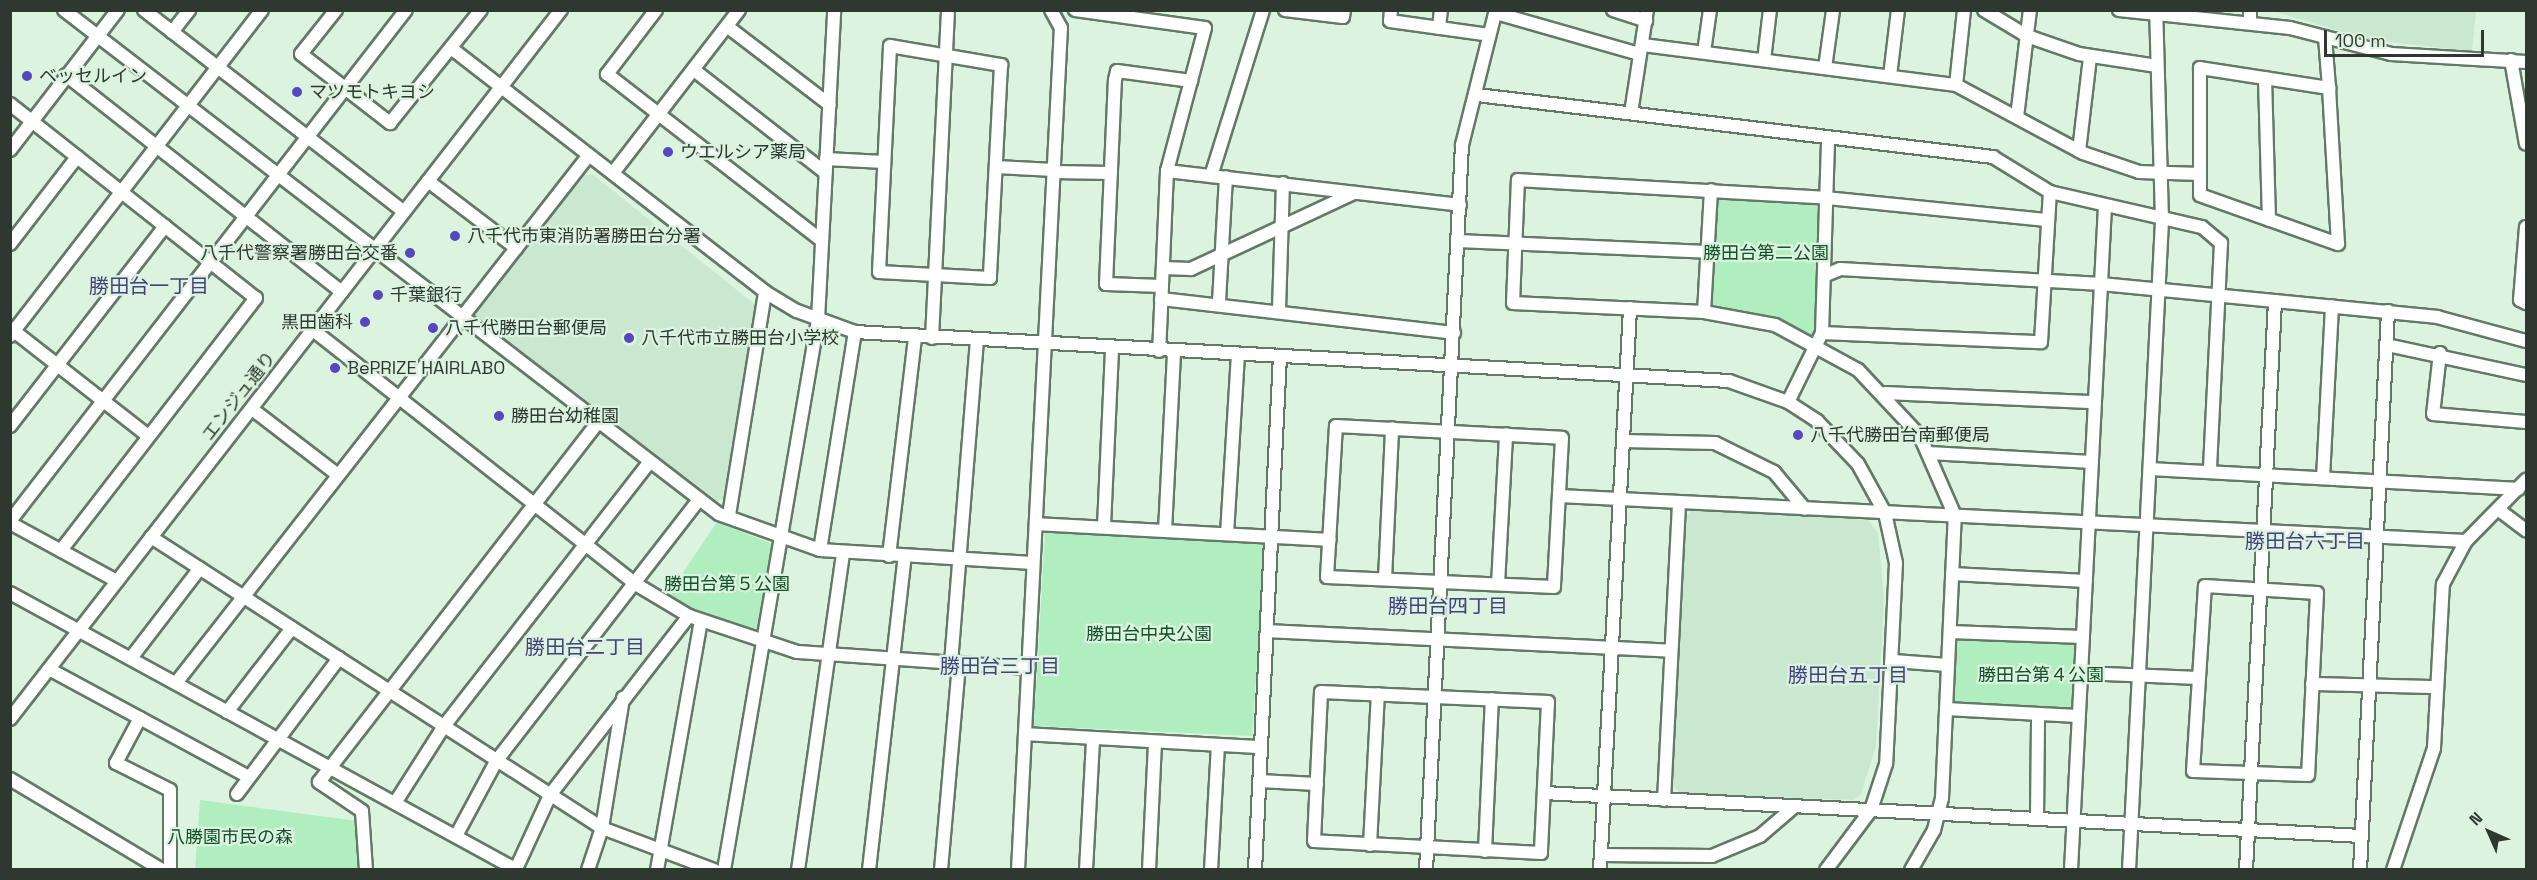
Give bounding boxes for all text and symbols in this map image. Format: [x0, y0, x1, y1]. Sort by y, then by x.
scale bar [2327, 18, 2488, 56]
text: 100 m [2335, 29, 2386, 52]
place label: ベッセルイン [39, 65, 147, 87]
marker: ベッセルイン [20, 69, 34, 83]
place label: マツモトキヨシ [309, 81, 435, 103]
marker: マツモトキヨシ [290, 85, 304, 99]
place label: ウエルシア薬局 [680, 141, 806, 163]
marker: ウエルシア薬局 [661, 145, 675, 159]
place label: 八千代市東消防署勝田台分署 [467, 225, 701, 247]
marker: 八千代市東消防署勝田台分署 [448, 229, 462, 243]
place label: 八千代警察署勝田台交番 [200, 242, 398, 264]
park label: 勝田台第二公園 [1703, 242, 1829, 264]
marker: 八千代警察署勝田台交番 [403, 246, 417, 260]
district label: 勝田台一丁目 [89, 274, 209, 298]
place label: 千葉銀行 [390, 284, 462, 306]
marker: 千葉銀行 [371, 288, 385, 302]
place label: 黒田歯科 [281, 311, 353, 333]
marker: 黒田歯科 [358, 315, 372, 329]
place label: 八千代勝田台郵便局 [445, 317, 607, 339]
marker: 八千代勝田台郵便局 [426, 321, 440, 335]
place label: 八千代市立勝田台小学校 [641, 327, 839, 349]
marker: 八千代市立勝田台小学校 [622, 331, 636, 345]
street label: エンジュ通り [197, 347, 281, 445]
place label: BePRIZE HAIRLABO [347, 357, 505, 379]
marker: BePRIZE HAIRLABO [328, 361, 342, 375]
place label: 勝田台幼稚園 [511, 405, 619, 427]
marker: 勝田台幼稚園 [492, 409, 506, 423]
place label: 八千代勝田台南郵便局 [1810, 424, 1990, 446]
marker: 八千代勝田台南郵便局 [1791, 428, 1805, 442]
district label: 勝田台六丁目 [2245, 529, 2365, 553]
park label: 勝田台第５公園 [664, 573, 790, 595]
district label: 勝田台四丁目 [1388, 594, 1508, 618]
park label: 勝田台中央公園 [1086, 623, 1212, 645]
district label: 勝田台二丁目 [525, 635, 645, 659]
district label: 勝田台三丁目 [940, 654, 1060, 678]
district label: 勝田台五丁目 [1788, 663, 1908, 687]
park label: 勝田台第４公園 [1978, 664, 2104, 686]
north arrow [2459, 802, 2519, 862]
text: N [2465, 808, 2487, 830]
park label: 八勝園市民の森 [167, 826, 293, 848]

